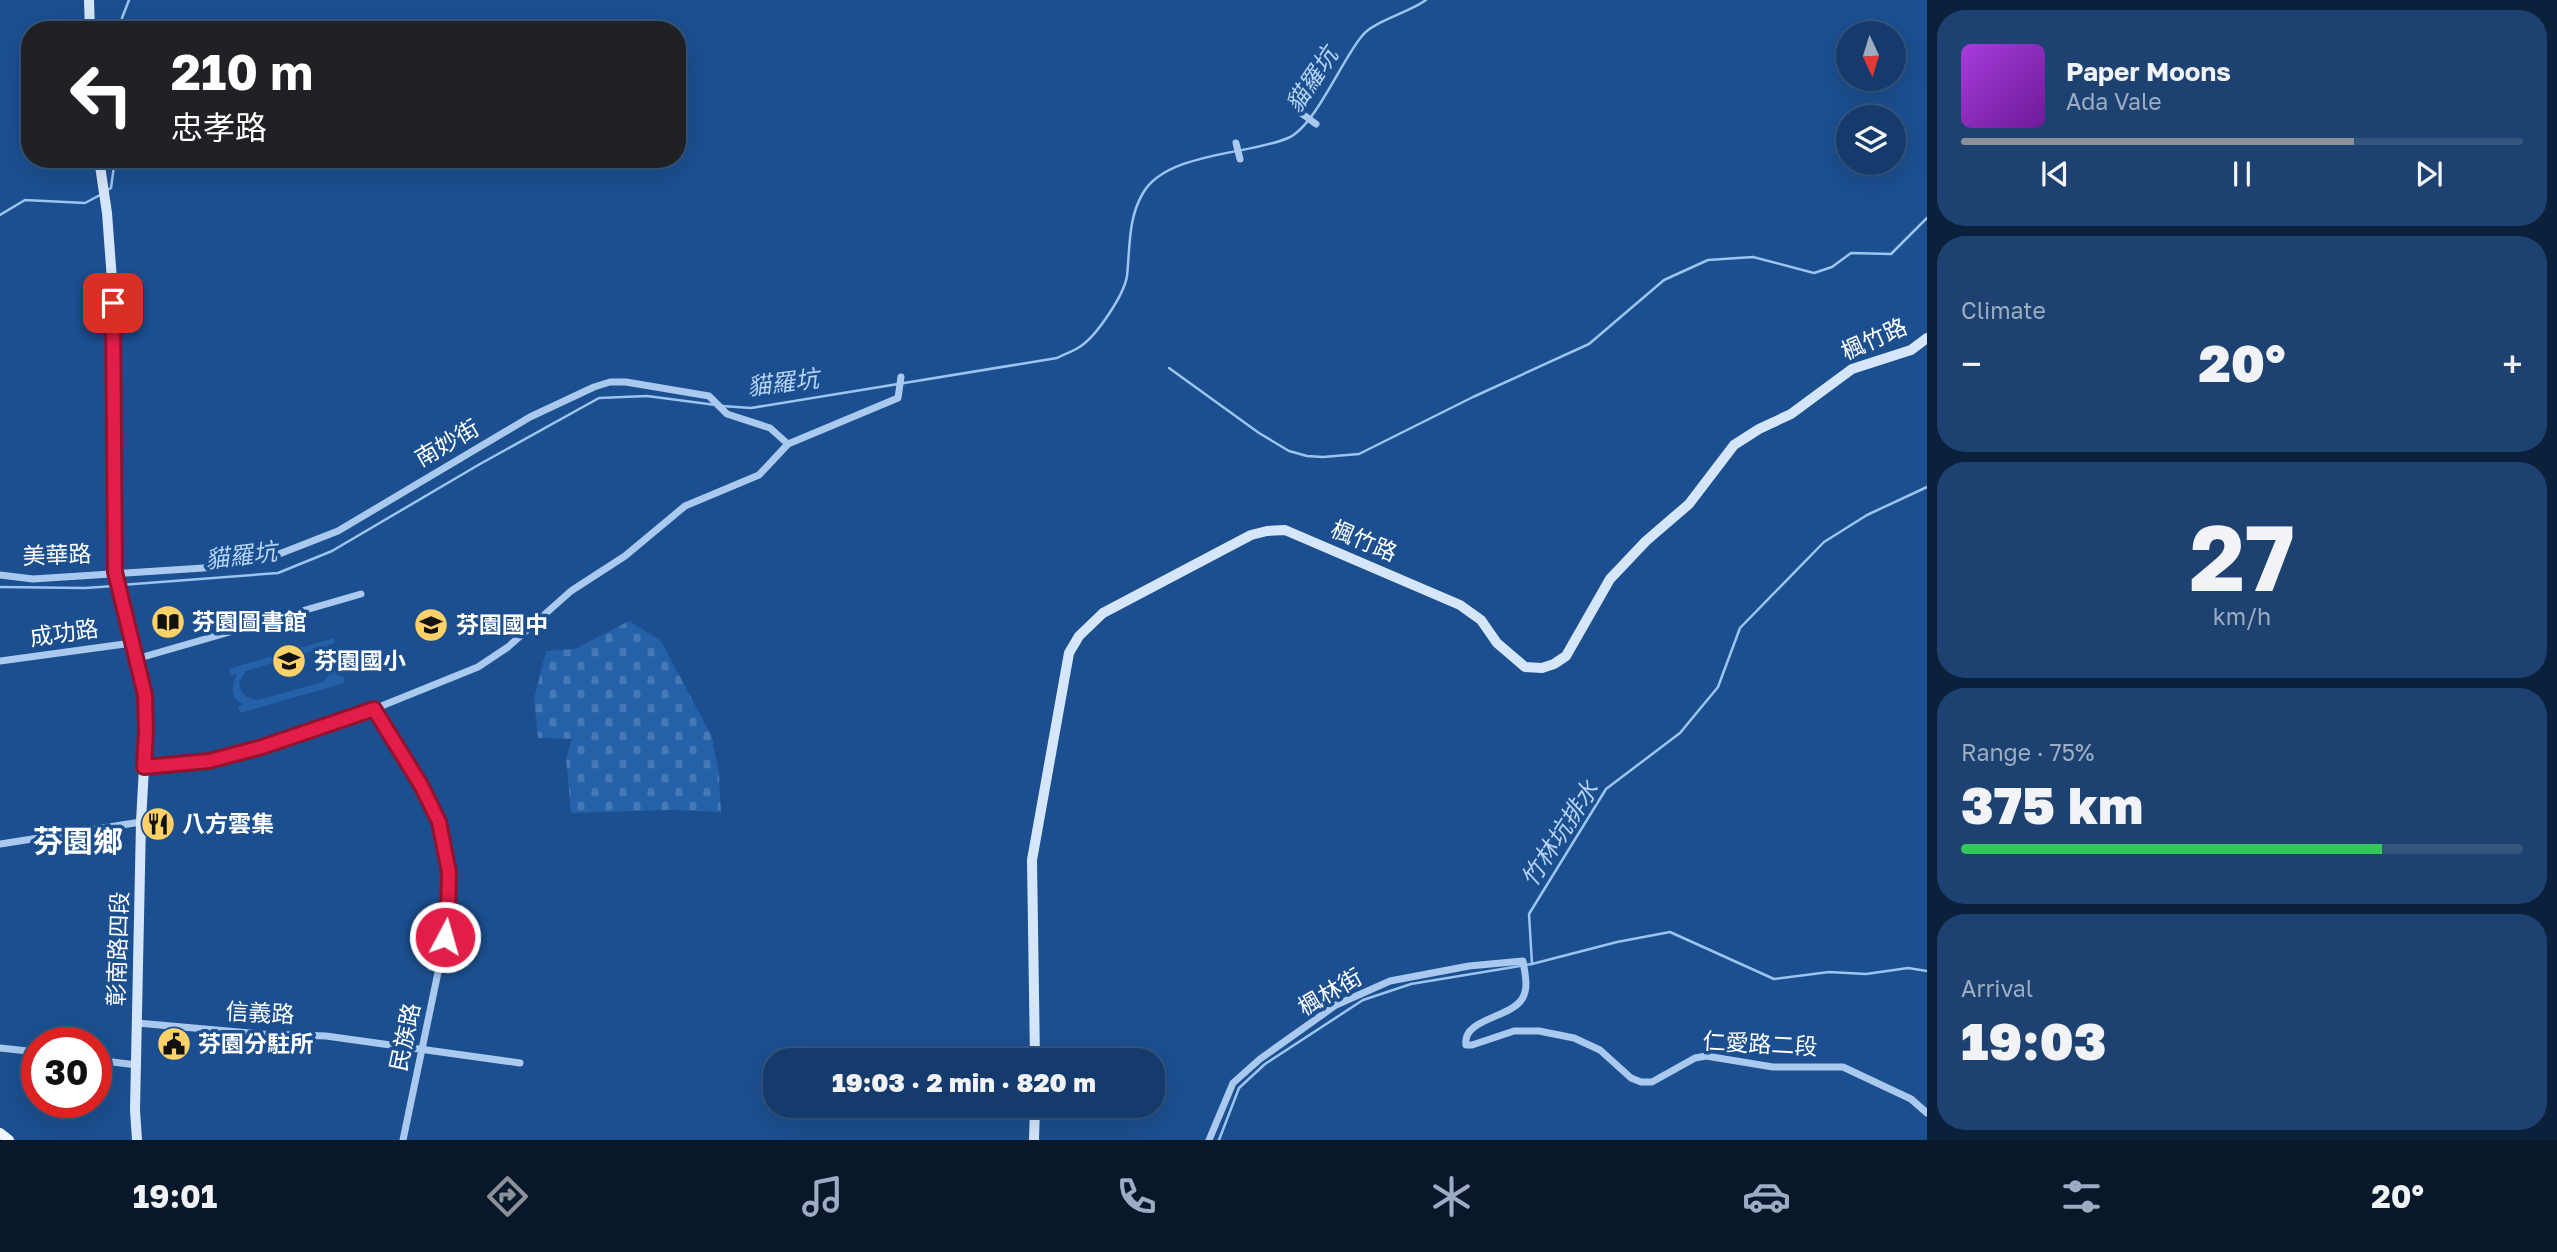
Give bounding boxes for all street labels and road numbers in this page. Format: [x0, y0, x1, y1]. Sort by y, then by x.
street label: 楓竹路 [1836, 311, 1911, 365]
street label: 南妙街 [410, 413, 483, 472]
street label: 楓竹路 [1327, 514, 1402, 566]
street label: 美華路 [22, 539, 92, 569]
street label: 成功路 [28, 613, 100, 651]
street label: 彰南路四段 [101, 891, 133, 1007]
street label: 楓林街 [1293, 962, 1366, 1021]
street label: 信義路 [225, 996, 295, 1028]
street label: 民族路 [383, 1000, 425, 1073]
street label: 仁愛路二段 [1702, 1026, 1818, 1060]

